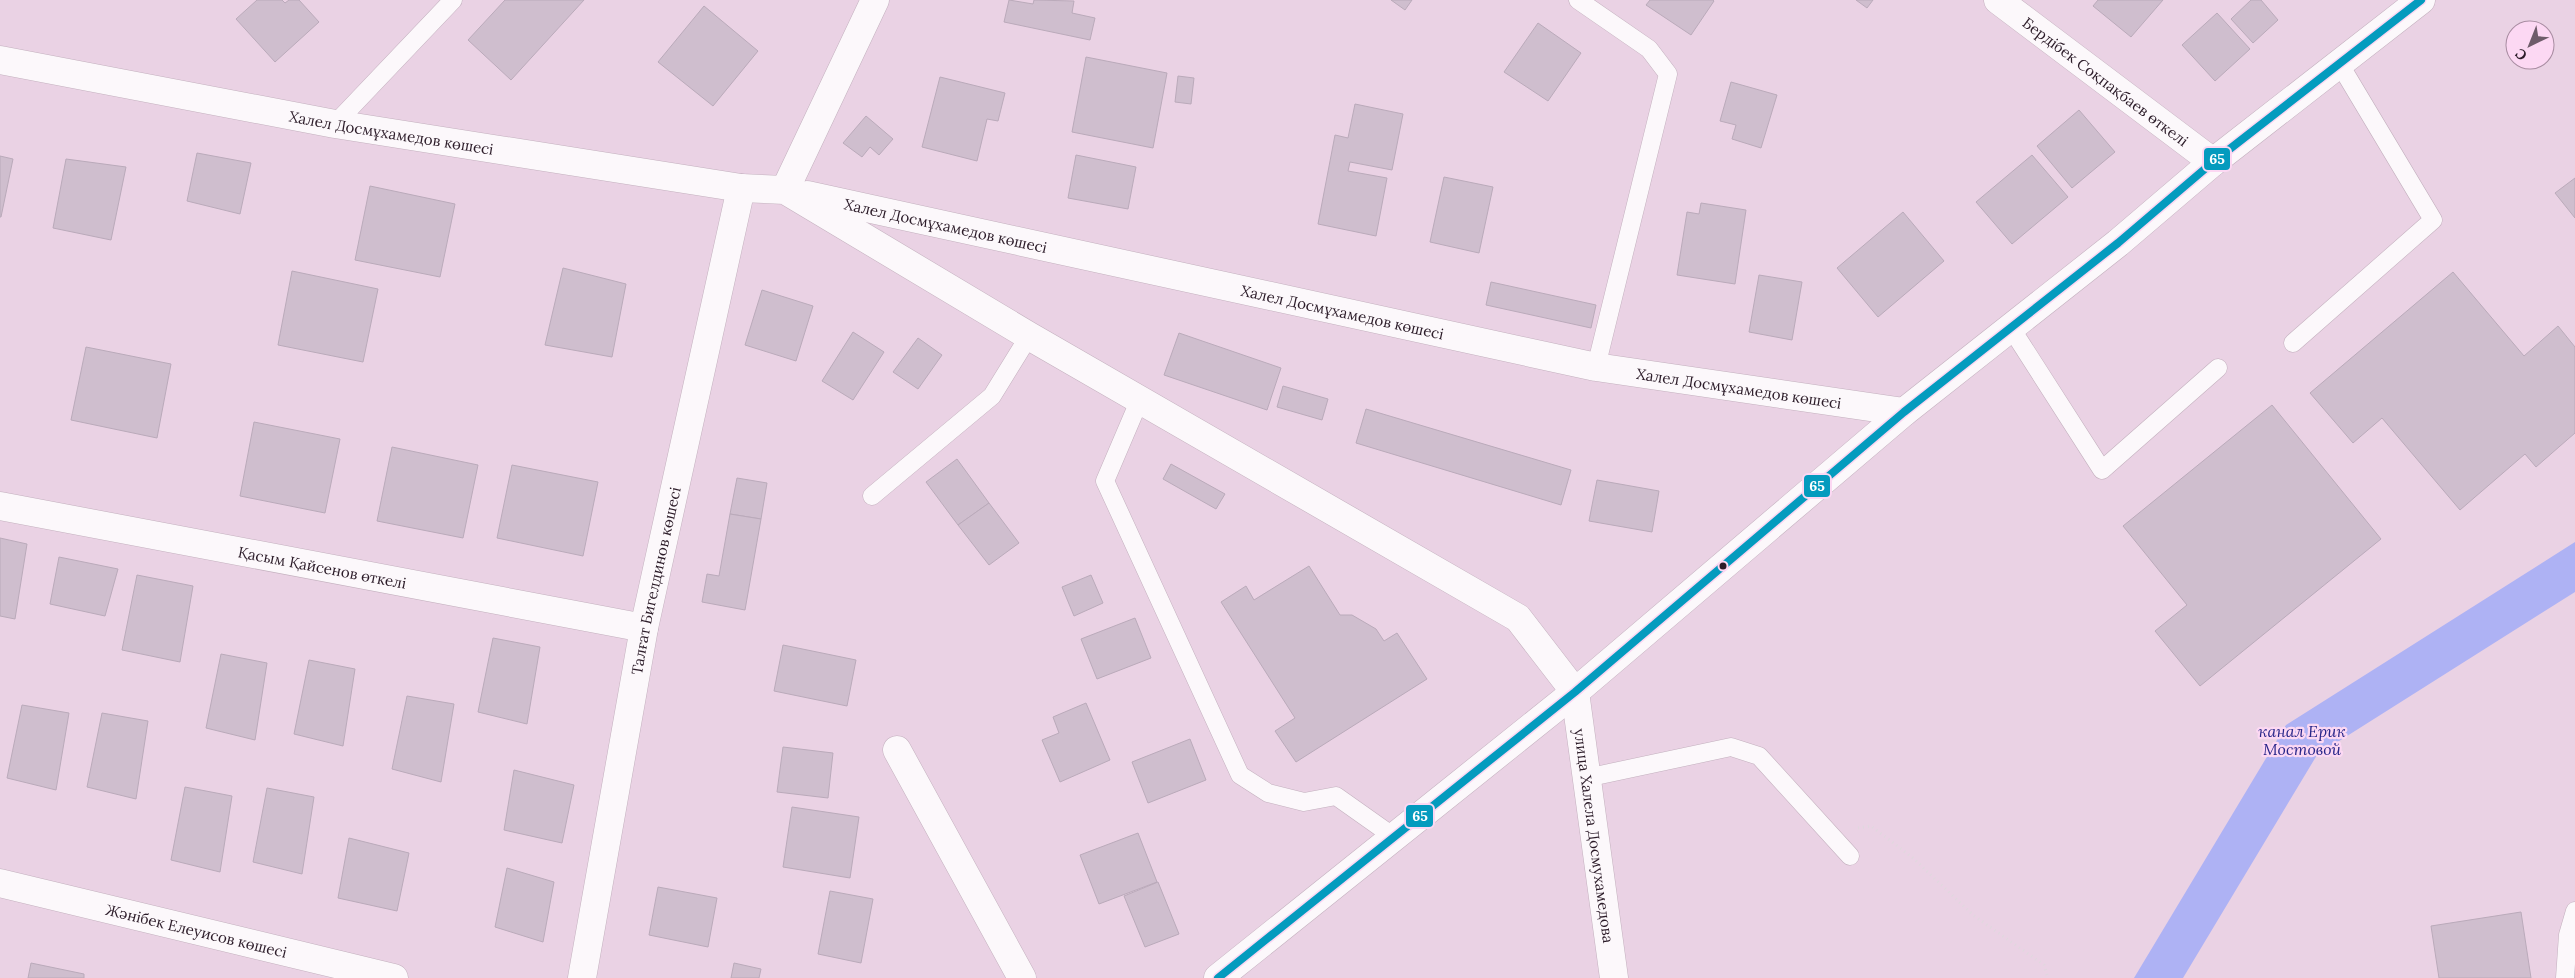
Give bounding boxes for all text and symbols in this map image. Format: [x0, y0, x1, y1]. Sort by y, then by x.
street label: Бердібек Соқпақбаев өткелі [2019, 13, 2192, 150]
north arrow [2505, 20, 2555, 70]
text: С [2511, 44, 2531, 64]
street label: Халел Досмұхамедов көшесі [287, 106, 495, 158]
line badge: 65 [2203, 147, 2231, 171]
text: 65 [2209, 150, 2225, 168]
street label: Халел Досмұхамедов көшесі [843, 194, 1049, 257]
street label: Халел Досмұхамедов көшесі [1239, 280, 1446, 343]
street label: Халел Досмұхамедов көшесі [1635, 364, 1843, 412]
line badge: 65 [1803, 474, 1831, 498]
text: 65 [1809, 477, 1825, 495]
street label: Талғат Бигелдинов көшесі [626, 485, 684, 676]
street label: Қасым Қайсенов өткелі [237, 542, 408, 592]
unlabelled marker [1718, 561, 1728, 571]
water label: канал Ерик Мостовой [2258, 721, 2346, 759]
street label: улица Халела Досмухамедова [1571, 727, 1619, 944]
line badge: 65 [1405, 804, 1434, 828]
text: 65 [1412, 807, 1428, 825]
street label: Жәнібек Елеуисов көшесі [104, 899, 289, 961]

